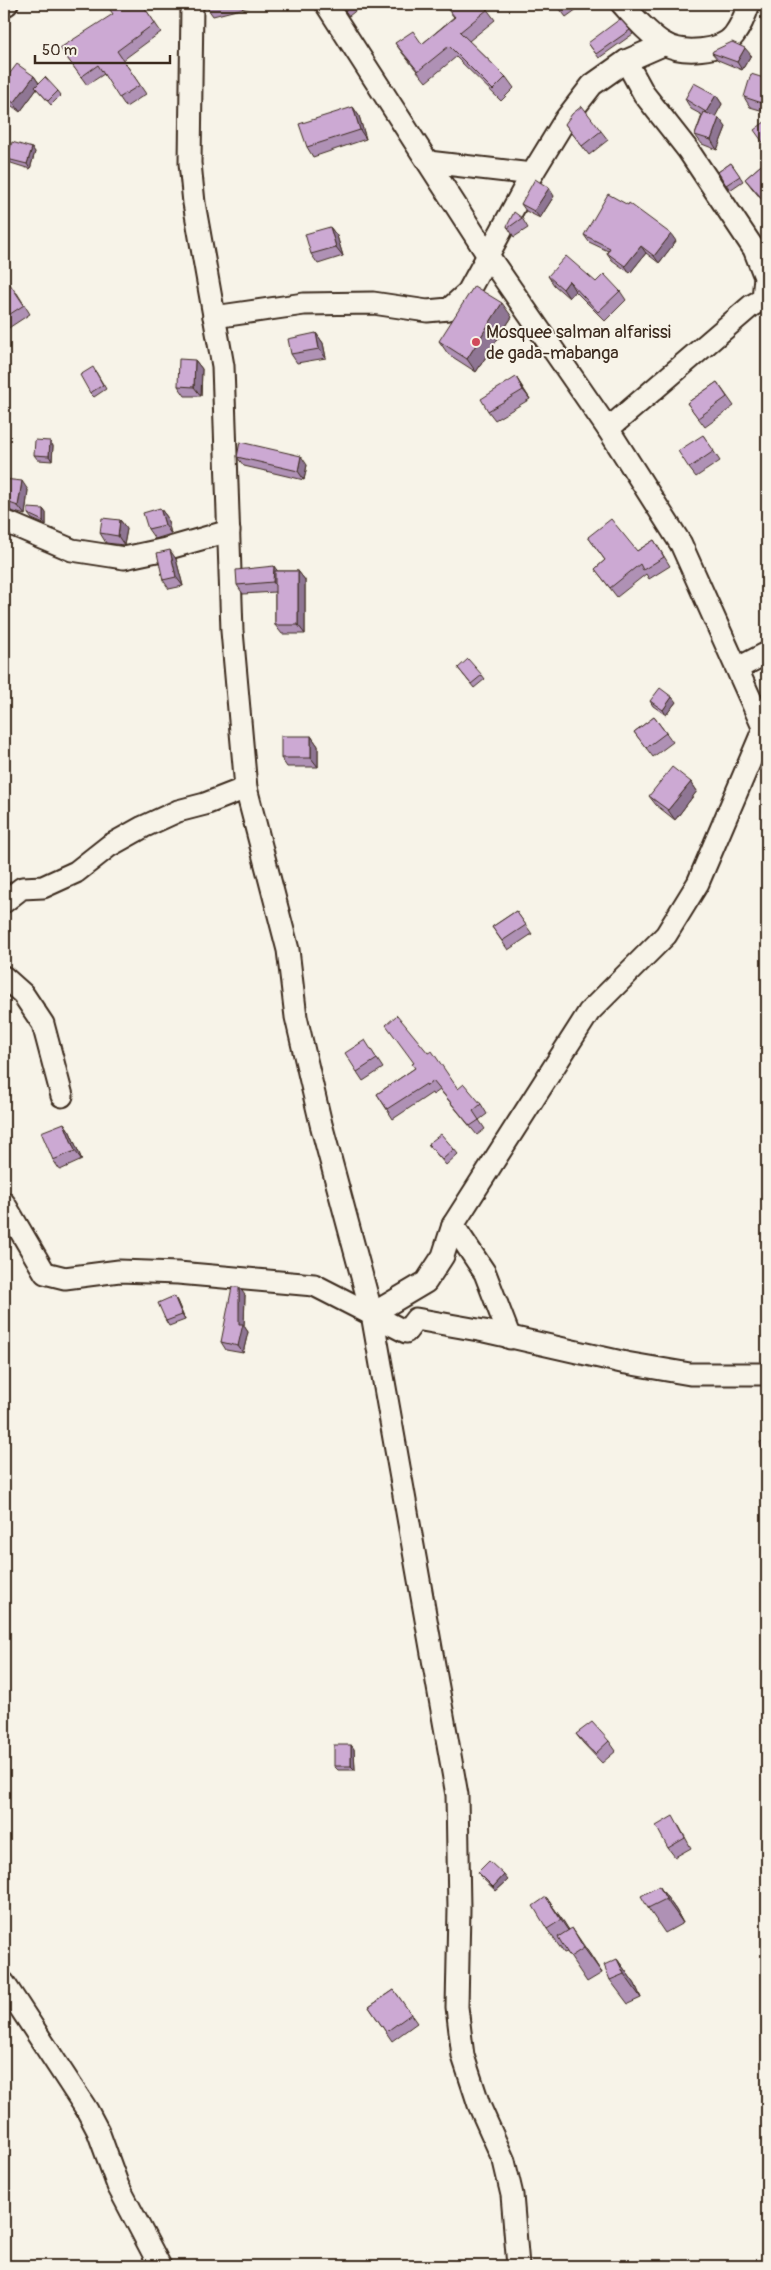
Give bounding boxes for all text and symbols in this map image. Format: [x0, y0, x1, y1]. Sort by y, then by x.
scale bar [35, 32, 170, 64]
text: 50 m [42, 41, 77, 60]
place label: Mosquee salman alfarissi de gada-mabanga [486, 321, 671, 365]
marker: Mosquee salman alfarissi de gada-mabanga [470, 336, 482, 348]

